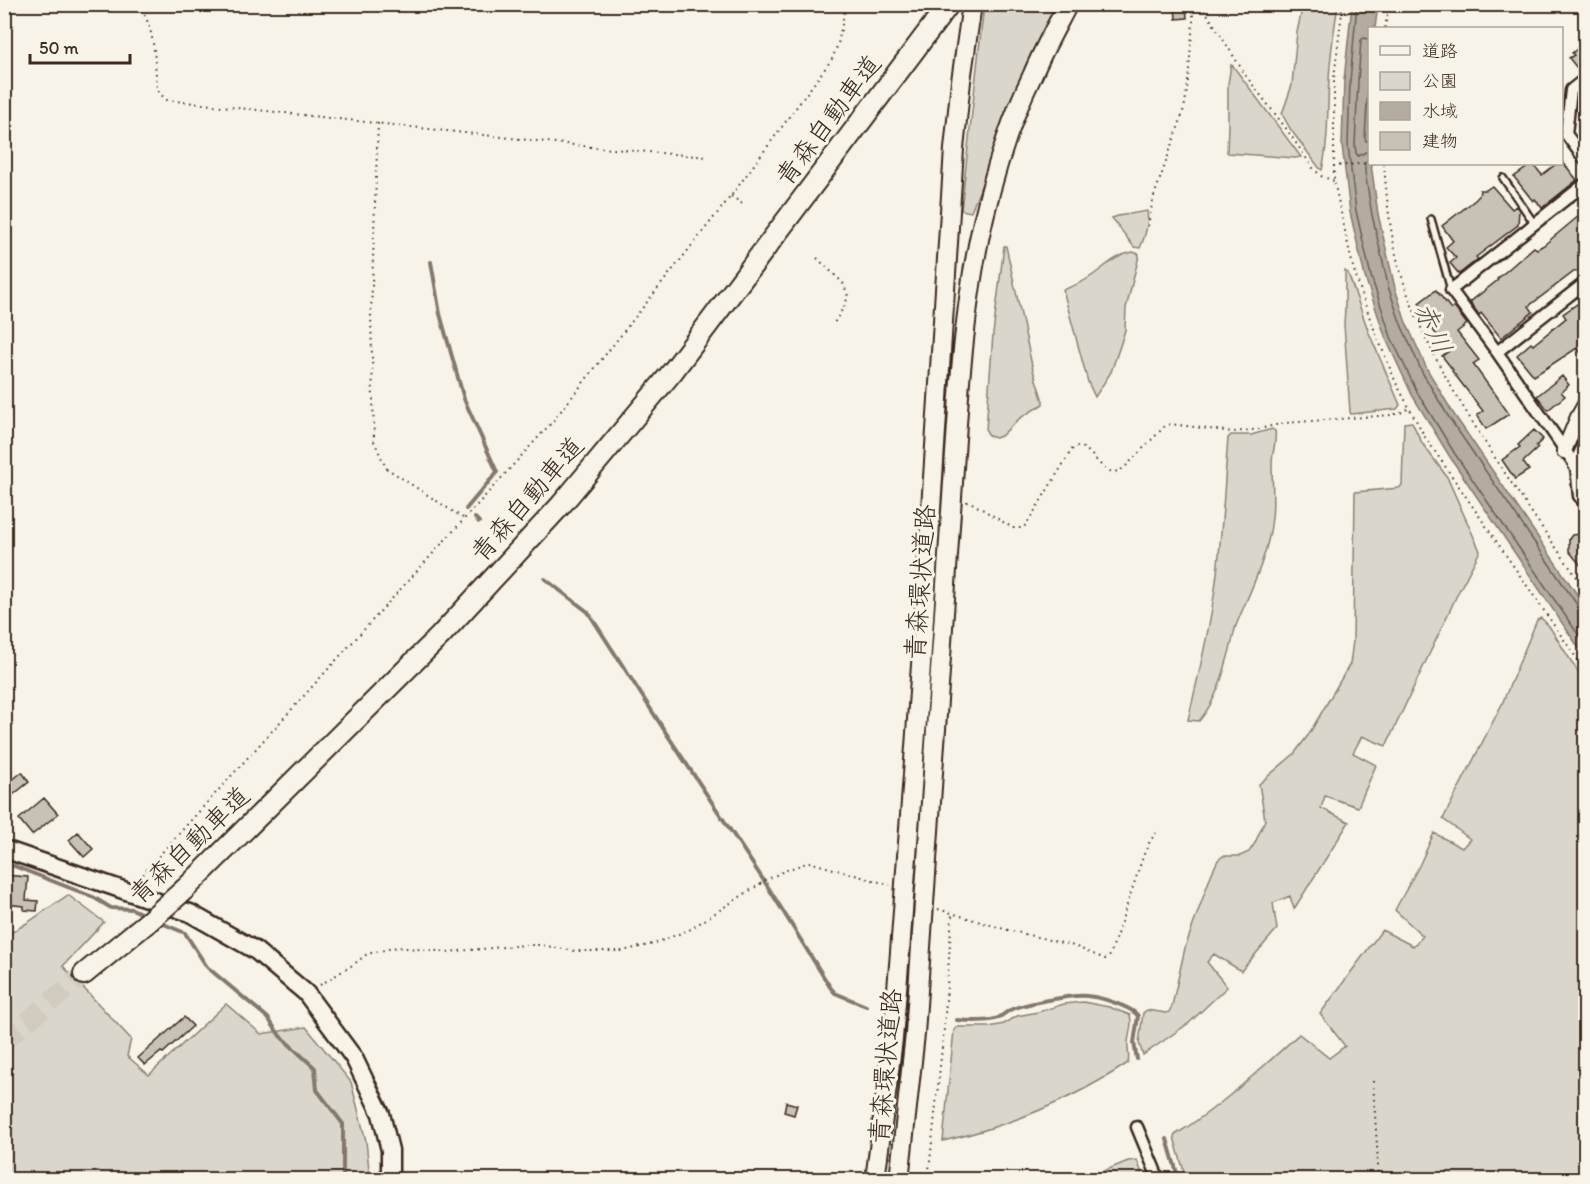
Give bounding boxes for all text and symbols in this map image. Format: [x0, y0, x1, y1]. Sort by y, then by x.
scale bar [30, 27, 130, 65]
legend [1368, 27, 1563, 165]
text: 50 m [39, 37, 79, 59]
text: 道路 [1422, 40, 1458, 62]
street label: 青森自動車道 [768, 48, 888, 192]
text: 公園 [1422, 70, 1458, 92]
text: 水域 [1422, 100, 1458, 122]
text: 建物 [1422, 130, 1458, 152]
water label: 赤川 [1407, 296, 1460, 359]
street label: 青森自動車道 [464, 430, 590, 568]
street label: 青森環状道路 [899, 503, 941, 661]
street label: 青森自動車道 [122, 779, 256, 911]
street label: 青森環状道路 [862, 987, 908, 1145]

